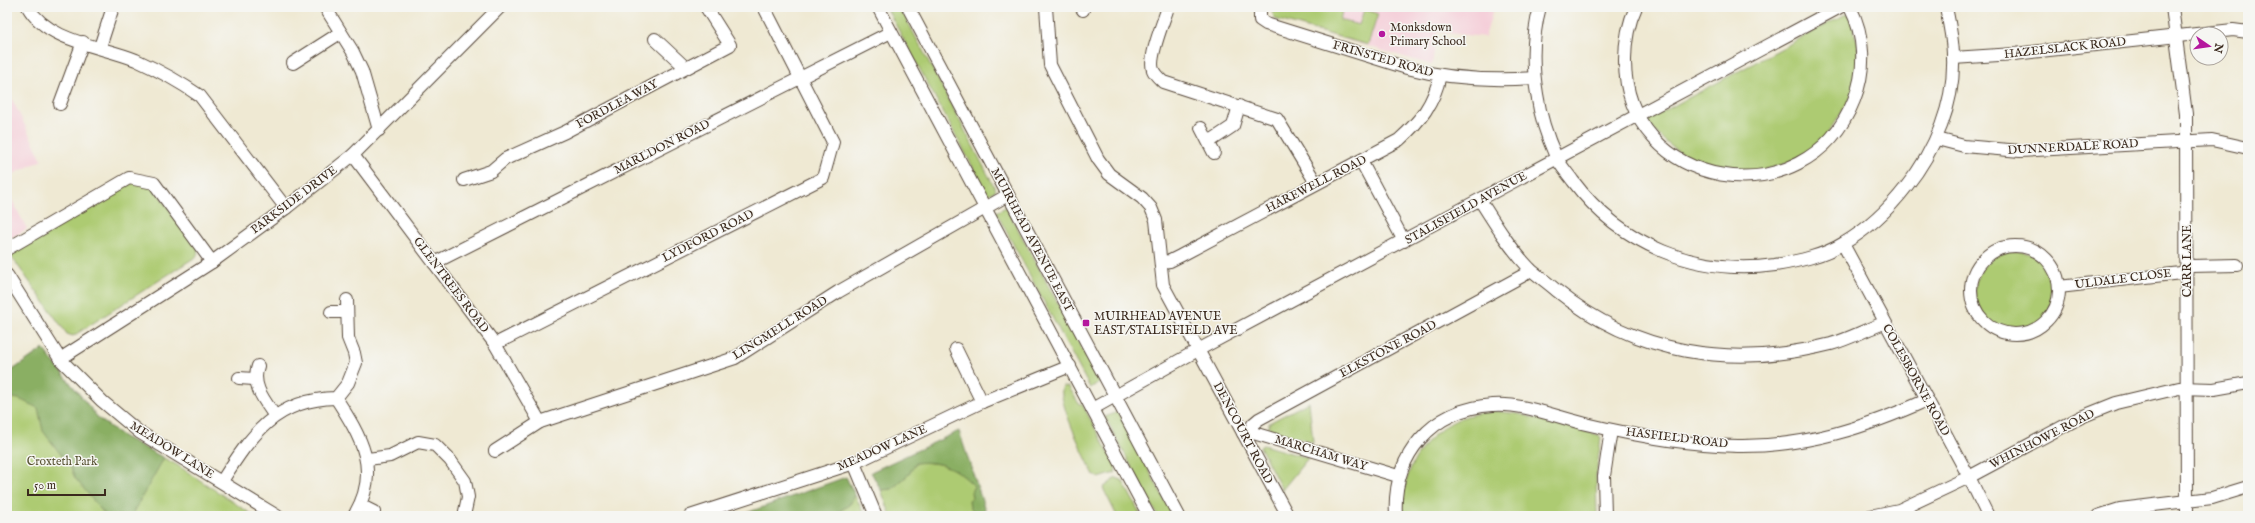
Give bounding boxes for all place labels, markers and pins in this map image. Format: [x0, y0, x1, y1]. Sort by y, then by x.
place label: Monksdown Primary School [1390, 20, 1466, 49]
marker: Monksdown Primary School [1377, 29, 1387, 39]
place label: MUIRHEAD AVENUE EAST/STALISFIELD AVE [1094, 309, 1238, 338]
marker: MUIRHEAD AVENUE EAST/STALISFIELD AVE [1081, 318, 1091, 328]

